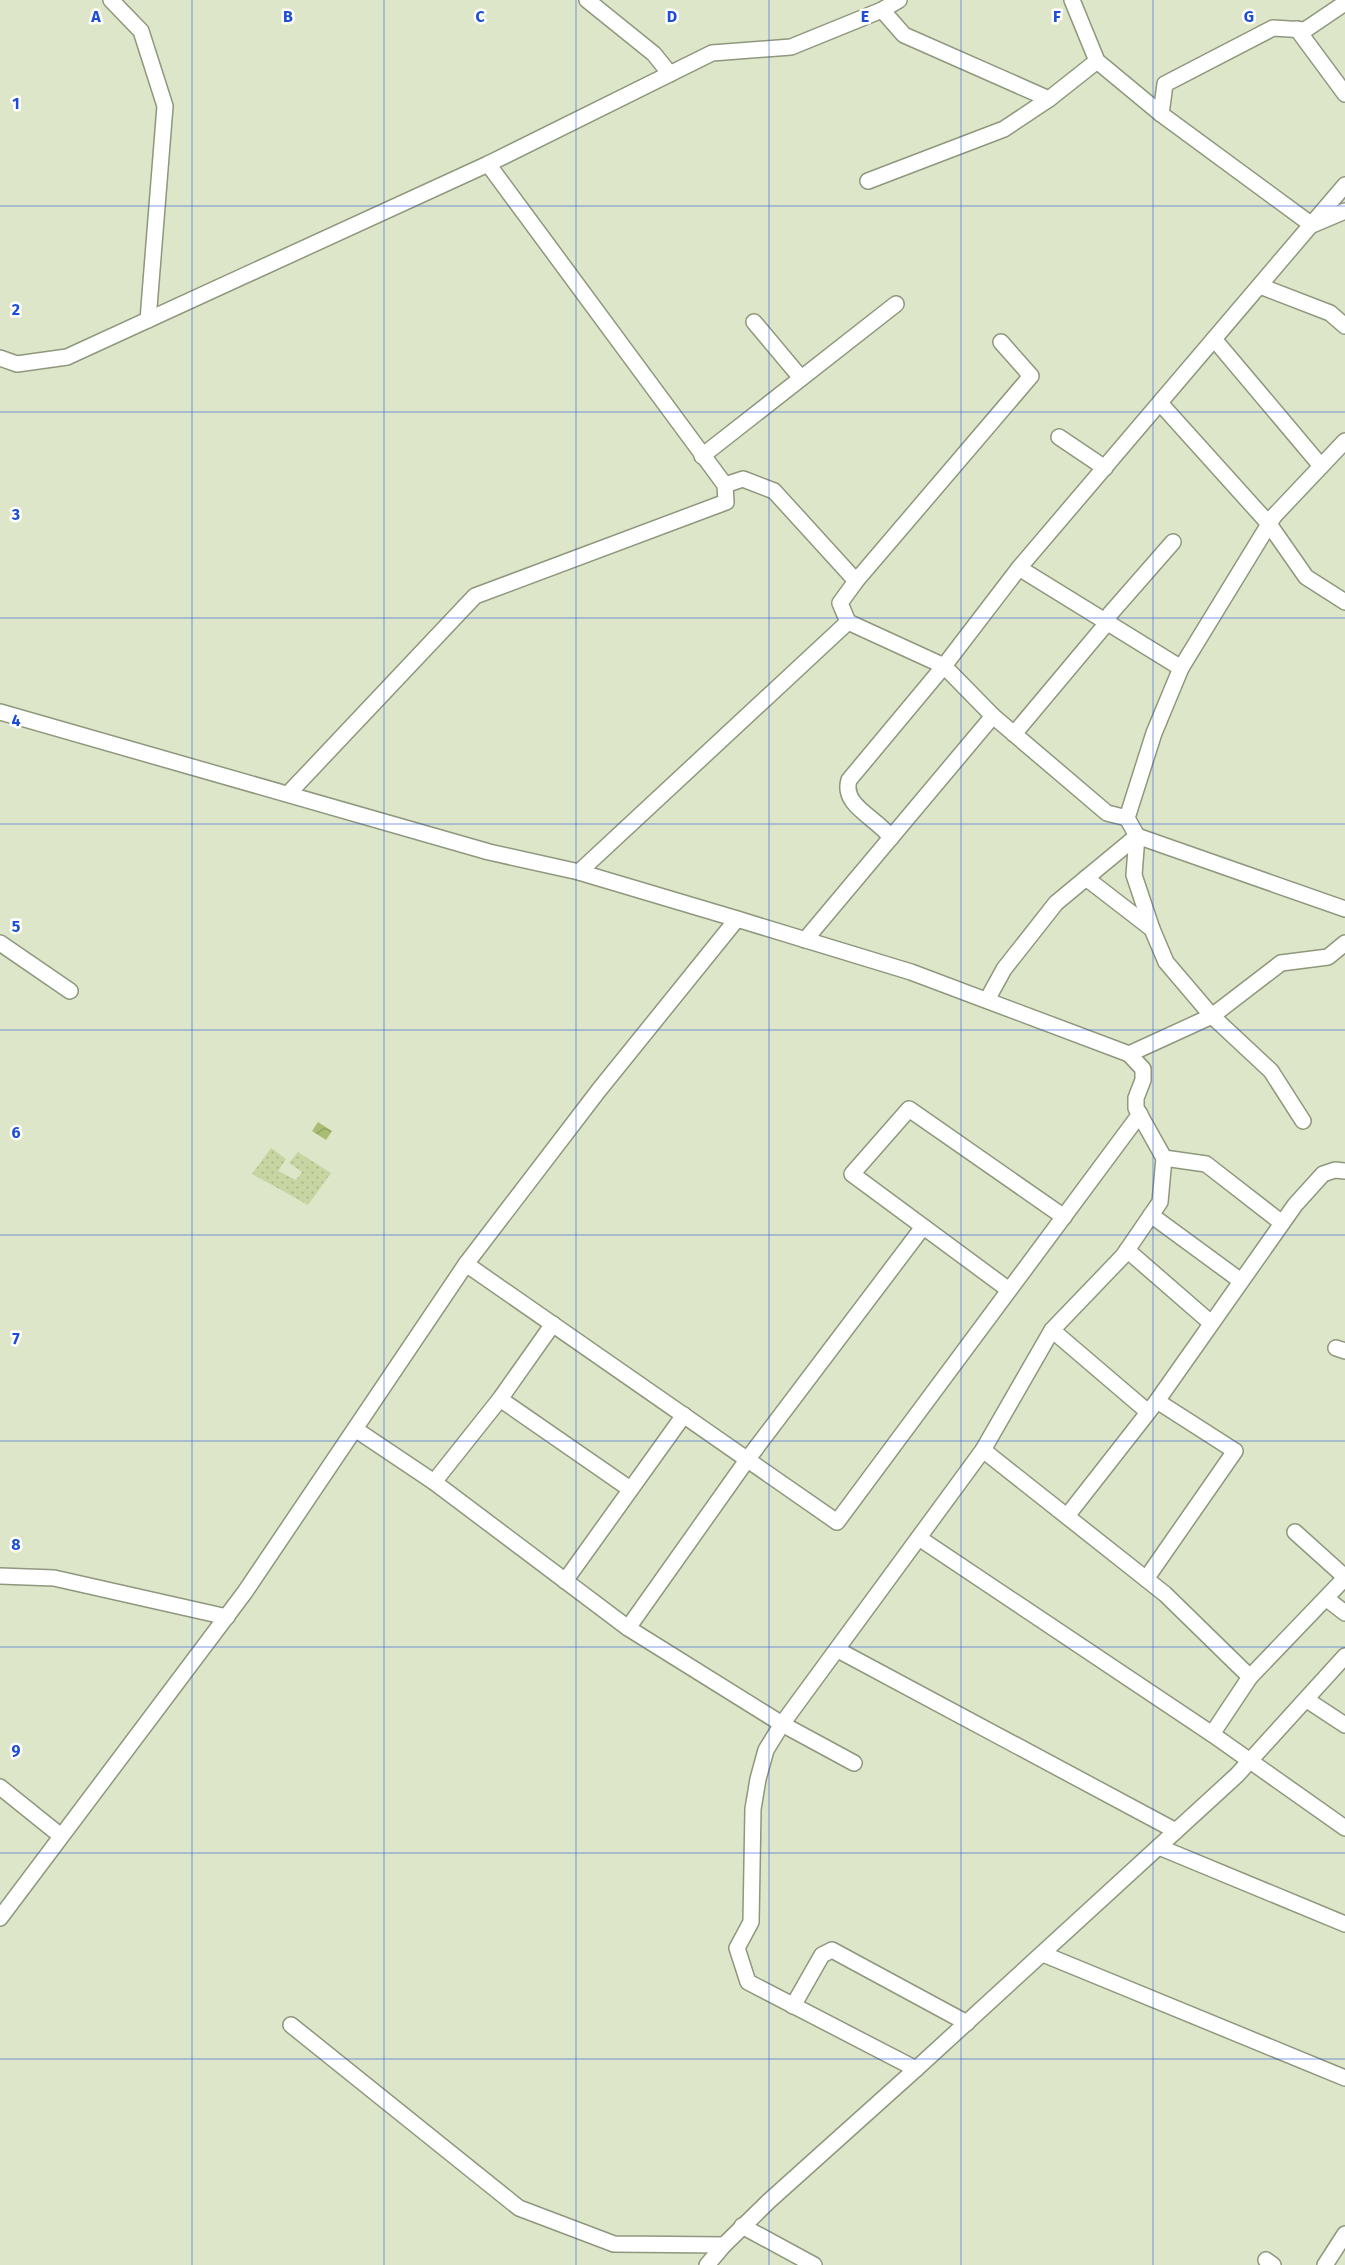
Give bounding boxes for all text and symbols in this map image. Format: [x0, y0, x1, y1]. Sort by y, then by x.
text: A [90, 7, 101, 26]
text: B [283, 7, 293, 26]
text: C [475, 7, 485, 26]
text: D [667, 7, 677, 26]
text: E [861, 7, 869, 26]
text: F [1053, 7, 1061, 26]
text: G [1244, 7, 1254, 26]
text: 1 [12, 94, 20, 113]
text: 2 [12, 300, 20, 319]
text: 3 [11, 505, 20, 524]
text: 4 [11, 711, 21, 730]
text: 5 [12, 917, 21, 936]
text: 6 [11, 1123, 21, 1142]
text: 7 [12, 1329, 20, 1348]
text: 8 [11, 1535, 21, 1554]
text: 9 [12, 1741, 21, 1760]

